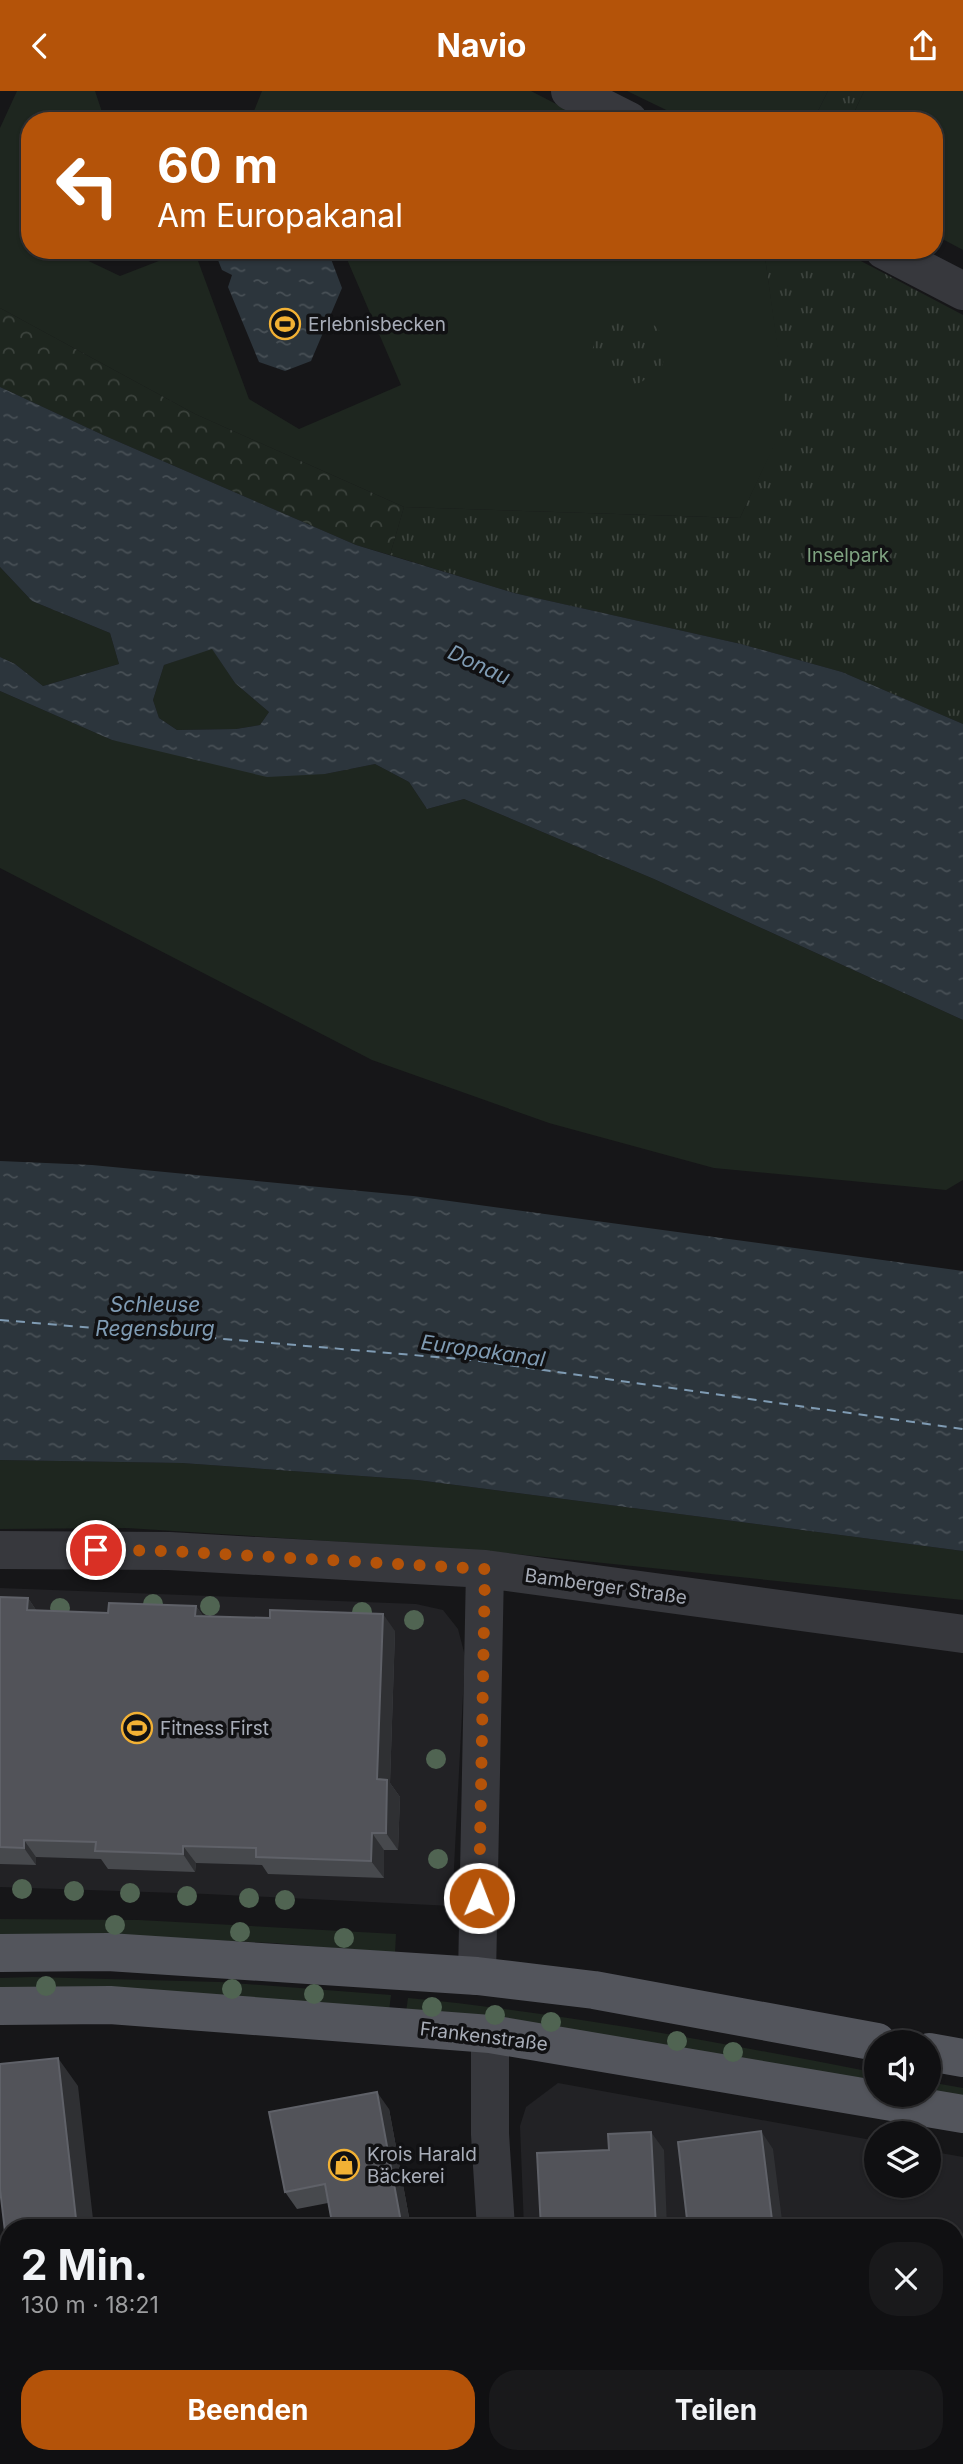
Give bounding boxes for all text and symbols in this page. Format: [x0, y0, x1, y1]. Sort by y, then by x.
text: Navio [437, 26, 526, 65]
icon: back [21, 27, 59, 65]
icon: share [904, 27, 942, 65]
text: 60 m [157, 136, 278, 195]
icon: left [42, 140, 133, 231]
text: Am Europakanal [157, 196, 403, 235]
sports icon: Erlebnisbecken [268, 307, 302, 341]
place label: Erlebnisbecken [308, 313, 446, 336]
park label: Inselpark [807, 544, 890, 567]
water label: Donau [444, 639, 514, 690]
water label: Schleuse Regensburg [95, 1292, 215, 1341]
water label: Europakanal [419, 1329, 548, 1372]
pin [66, 1520, 126, 1580]
icon: arrive [77, 1531, 115, 1569]
street label: Bamberger Straße [523, 1564, 689, 1609]
sports icon: Fitness First [120, 1711, 154, 1745]
place label: Fitness First [160, 1717, 269, 1740]
position arrow [442, 1861, 516, 1935]
street label: Frankenstraße [419, 2017, 549, 2056]
map controls [864, 2030, 941, 2198]
button: sound [864, 2030, 941, 2107]
button: layers [864, 2121, 941, 2198]
place label: Krois Harald Bäckerei [367, 2143, 477, 2188]
shop icon: Krois Harald Bäckerei [327, 2148, 361, 2182]
text: 2 Min. [21, 2239, 148, 2290]
button: close [869, 2242, 943, 2316]
text: 130 m · 18:21 [21, 2291, 159, 2319]
button: Beenden [21, 2370, 475, 2450]
button: Teilen [489, 2370, 943, 2450]

